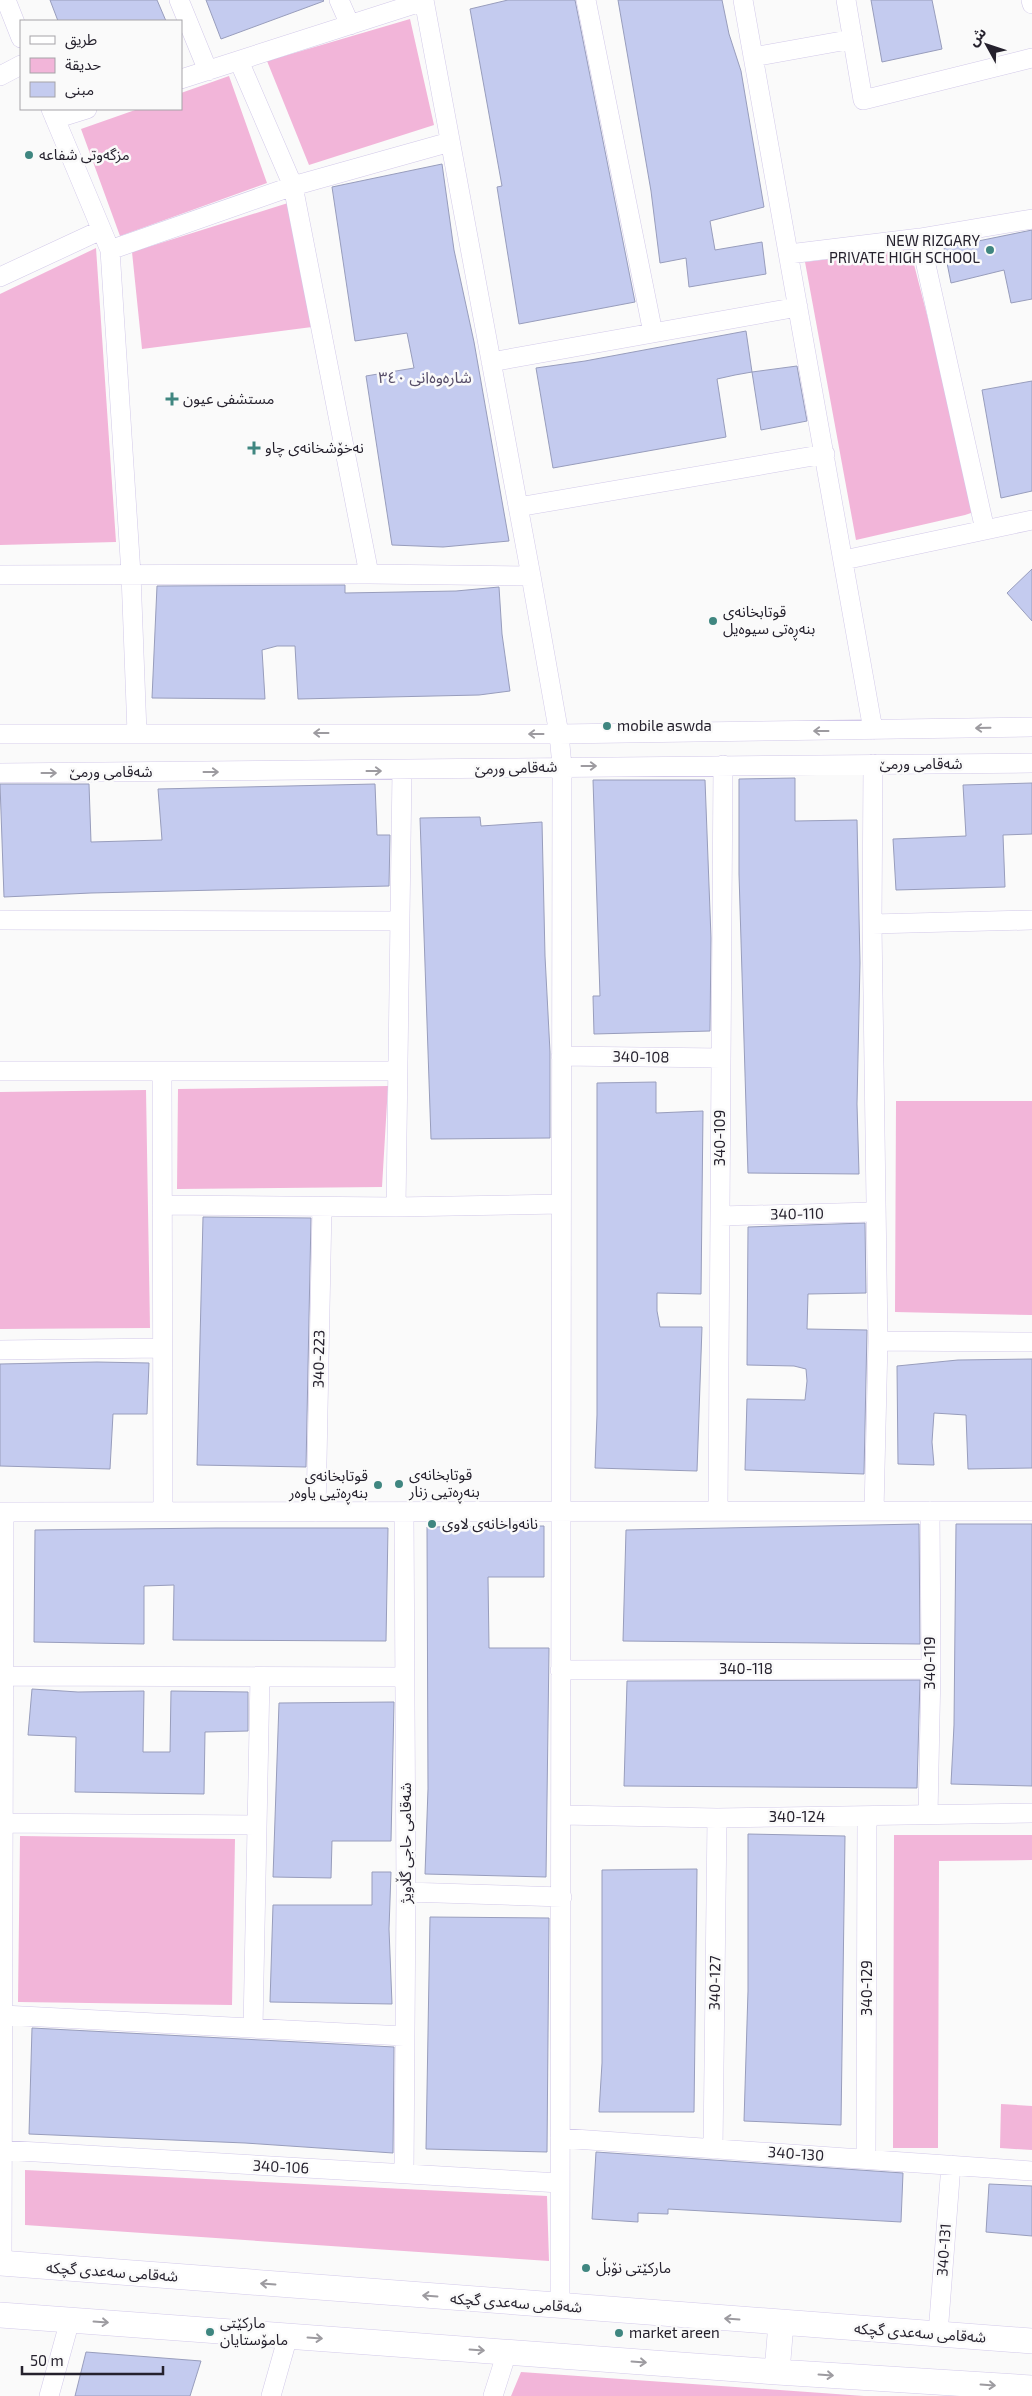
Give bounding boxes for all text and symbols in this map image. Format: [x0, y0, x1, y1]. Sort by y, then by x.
legend [20, 20, 182, 110]
north arrow [962, 20, 1012, 70]
text: ش [964, 24, 989, 49]
text: طريق [65, 30, 97, 50]
text: حديقة [65, 55, 101, 73]
text: مبنى [65, 80, 94, 99]
place label: مزگەوتی شفاعە [39, 145, 130, 164]
marker: مزگەوتی شفاعە [23, 149, 35, 161]
place label: NEW RIZGARY PRIVATE HIGH SCHOOL [829, 231, 980, 266]
marker: NEW RIZGARY PRIVATE HIGH SCHOOL [984, 244, 996, 256]
district label: شارەوەانی ٣٤٠ [378, 367, 472, 387]
place label: مستشفى عيون [183, 389, 274, 408]
marker: مستشفى عيون [165, 392, 179, 406]
place label: نەخۆشخانەی چاو [265, 438, 364, 458]
marker: نەخۆشخانەی چاو [247, 441, 261, 455]
place label: قوتابخانەی بنەڕەتی سیوەیل [723, 602, 815, 641]
marker: قوتابخانەی بنەڕەتی سیوەیل [707, 615, 719, 627]
place label: mobile aswda [617, 716, 712, 734]
marker: mobile aswda [601, 720, 613, 732]
one-way arrow [976, 723, 992, 733]
one-way arrow [813, 726, 830, 736]
one-way arrow [313, 728, 330, 738]
one-way arrow [528, 729, 544, 739]
street label: شەقامی ورمێ [880, 754, 963, 773]
street label: شەقامی ورمێ [474, 757, 558, 778]
one-way arrow [580, 761, 596, 771]
street label: شەقامی ورمێ [70, 762, 153, 781]
one-way arrow [365, 766, 381, 776]
one-way arrow [202, 767, 219, 777]
one-way arrow [40, 768, 56, 778]
street label: 340-108 [612, 1047, 670, 1065]
street label: 340-109 [710, 1110, 728, 1166]
street label: 340-110 [770, 1204, 824, 1222]
street label: 340-223 [308, 1330, 328, 1388]
place label: قوتابخانەی بنەڕەتیی زنار [408, 1465, 480, 1504]
place label: قوتابخانەی بنەڕەتیی یاوەر [288, 1466, 368, 1505]
marker: قوتابخانەی بنەڕەتیی زنار [393, 1478, 405, 1490]
marker: قوتابخانەی بنەڕەتیی یاوەر [372, 1479, 384, 1491]
place label: نانەواخانەی لاوی [442, 1514, 538, 1533]
marker: نانەواخانەی لاوی [426, 1518, 438, 1530]
street label: 340-119 [920, 1636, 938, 1690]
street label: 340-118 [719, 1659, 773, 1677]
street label: شەقامی حاجی گڵاویژ [395, 1782, 415, 1905]
street label: 340-124 [769, 1807, 825, 1825]
street label: 340-127 [705, 1955, 723, 2011]
street label: 340-129 [857, 1960, 875, 2016]
street label: 340-130 [767, 2142, 825, 2164]
street label: 340-106 [252, 2156, 310, 2176]
street label: 340-131 [932, 2223, 954, 2277]
street label: شەقامی سەعدی گچکە [45, 2257, 179, 2287]
place label: مارکێتی نۆبڵ [596, 2257, 671, 2277]
marker: مارکێتی نۆبڵ [580, 2262, 592, 2274]
one-way arrow [261, 2279, 277, 2289]
street label: شەقامی سەعدی گچکە [449, 2288, 583, 2318]
one-way arrow [423, 2292, 439, 2301]
place label: مارکێتی مامۆستایان [220, 2313, 288, 2349]
one-way arrow [724, 2315, 740, 2324]
one-way arrow [93, 2318, 109, 2327]
street label: شەقامی سەعدی گچکە [853, 2318, 987, 2348]
place label: market areen [629, 2323, 720, 2341]
marker: مارکێتی مامۆستایان [204, 2326, 216, 2338]
marker: market areen [613, 2327, 625, 2339]
one-way arrow [307, 2333, 323, 2343]
scale bar [22, 2344, 164, 2376]
one-way arrow [469, 2345, 485, 2355]
text: 50 m [30, 2351, 64, 2369]
one-way arrow [631, 2357, 647, 2367]
one-way arrow [817, 2371, 833, 2380]
one-way arrow [980, 2381, 996, 2390]

